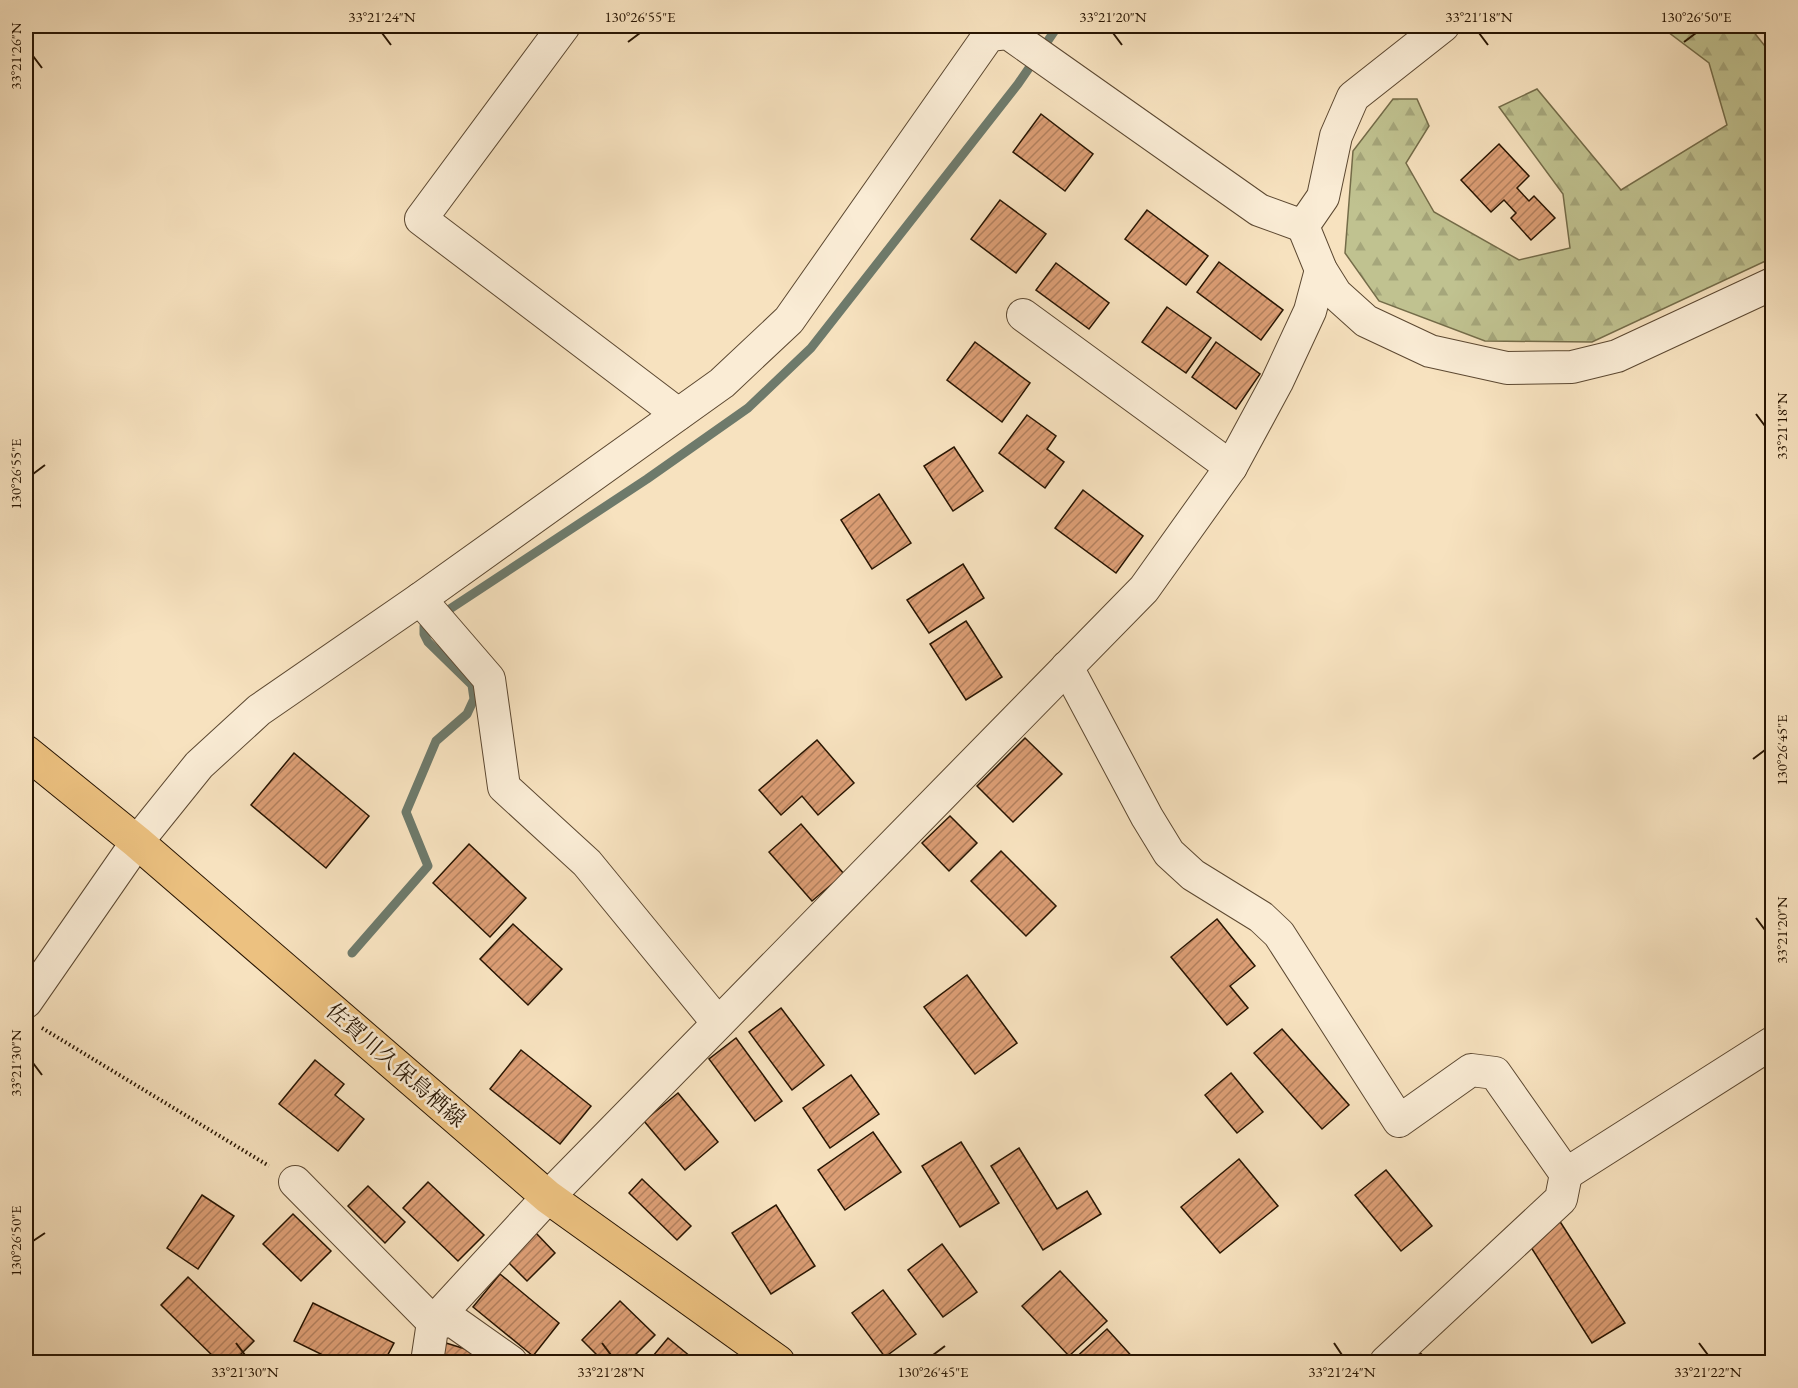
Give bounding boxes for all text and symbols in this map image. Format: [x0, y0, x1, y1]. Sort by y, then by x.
text: 33°21'24"N [348, 7, 416, 26]
text: 130°26'55"E [604, 7, 676, 26]
text: 33°21'20"N [1079, 7, 1147, 26]
text: 33°21'18"N [1445, 7, 1513, 26]
text: 130°26'50"E [1660, 7, 1732, 26]
text: 33°21'26"N [6, 22, 25, 90]
text: 33°21'18"N [1772, 392, 1791, 460]
text: 130°26'55"E [6, 438, 25, 510]
text: 130°26'45"E [1772, 714, 1791, 786]
text: 33°21'20"N [1772, 896, 1791, 964]
street label: 佐賀川久保鳥栖線 [320, 996, 472, 1134]
text: 33°21'30"N [6, 1029, 25, 1097]
text: 130°26'50"E [6, 1205, 25, 1277]
text: 33°21'30"N [211, 1362, 279, 1381]
text: 33°21'28"N [577, 1362, 645, 1381]
text: 130°26'45"E [897, 1362, 969, 1381]
text: 33°21'24"N [1308, 1362, 1376, 1381]
text: 33°21'22"N [1674, 1362, 1742, 1381]

